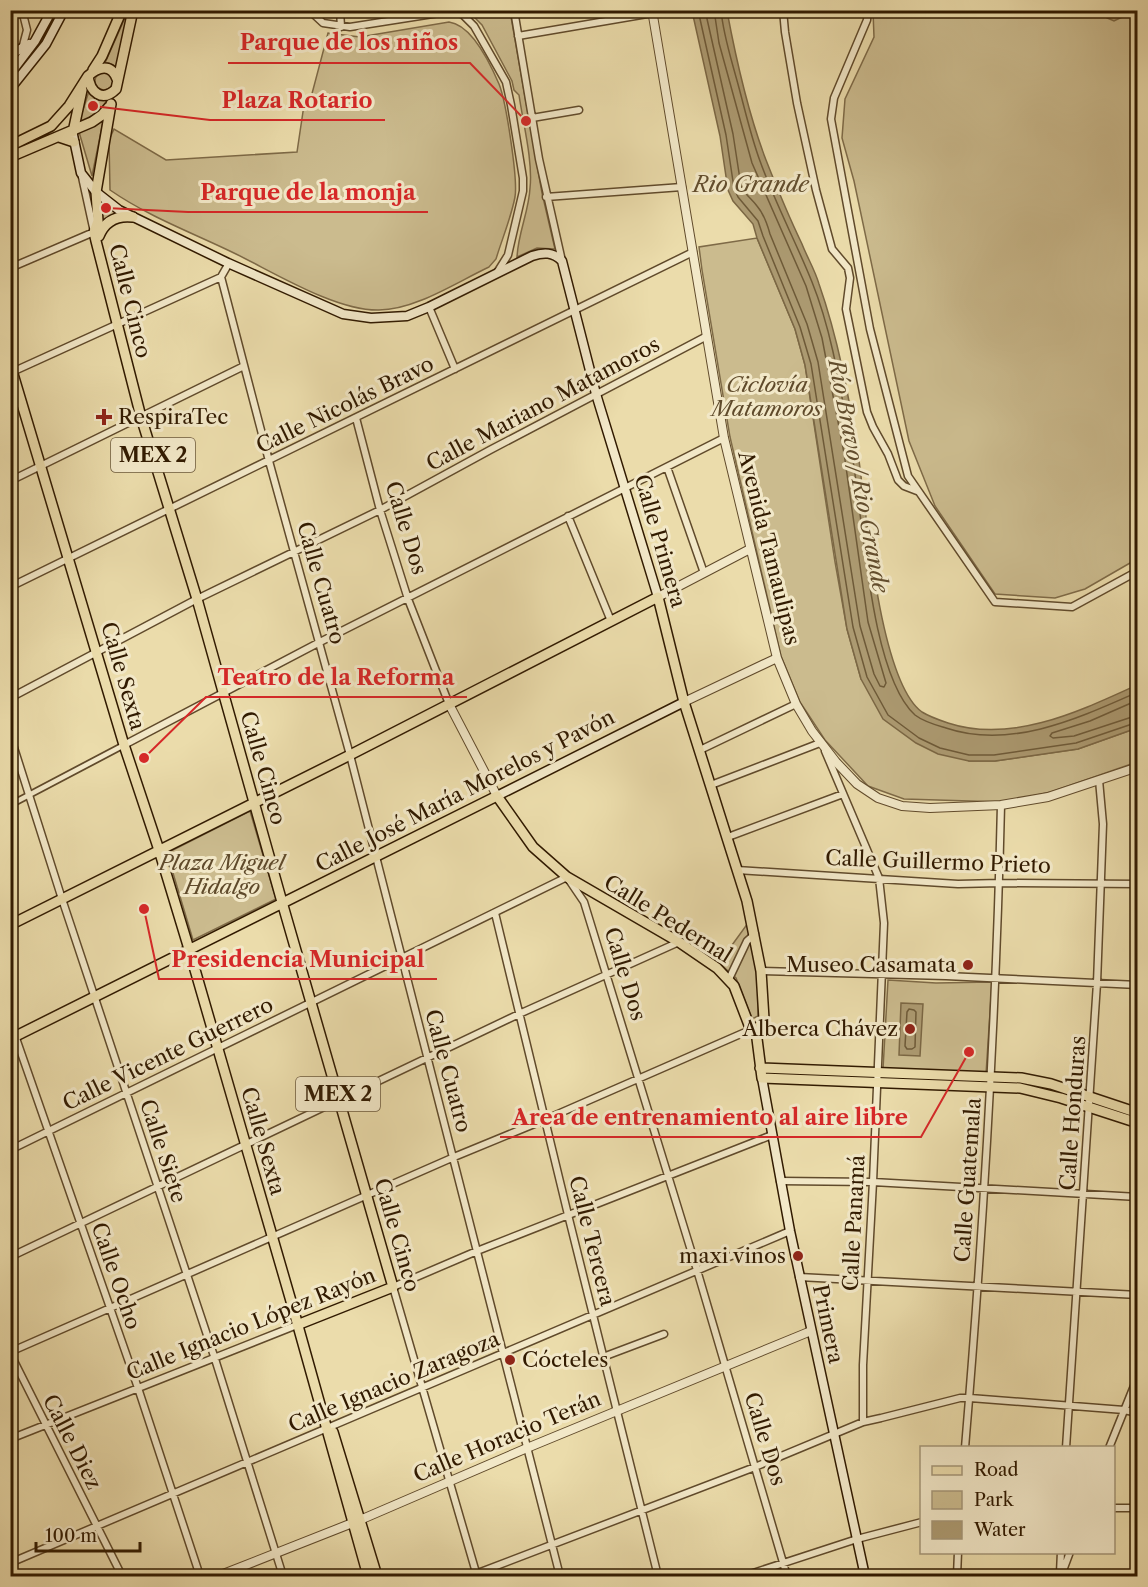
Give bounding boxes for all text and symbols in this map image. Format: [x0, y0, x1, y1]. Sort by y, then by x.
callout: Parque de los niños [228, 23, 470, 63]
text: Parque de los niños [240, 29, 458, 56]
callout: Plaza Rotario [210, 80, 385, 120]
text: Plaza Rotario [222, 87, 372, 114]
water label: Rio Grande [691, 171, 810, 198]
callout: Parque de la monja [188, 172, 428, 212]
text: Parque de la monja [200, 179, 416, 206]
street label: Calle Cinco [104, 241, 157, 361]
street label: Calle Mariano Matamoros [422, 331, 664, 476]
street label: Calle Nicolás Bravo [252, 351, 438, 458]
water label: Río Bravo / Rio Grande [822, 355, 895, 596]
park label: Ciclovía Matamoros [709, 372, 823, 421]
place label: RespiraTec [118, 404, 228, 429]
marker: RespiraTec [95, 408, 113, 426]
road number: MEX 2 [111, 438, 195, 472]
street label: Avenida Tamaulipas [733, 447, 806, 648]
street label: Calle Primera [630, 471, 692, 611]
street label: Calle Dos [380, 478, 432, 577]
street label: Calle Cuatro [292, 519, 351, 647]
street label: Calle Sexta [96, 619, 151, 734]
callout: Teatro de la Reforma [206, 657, 467, 697]
text: Teatro de la Reforma [217, 664, 455, 691]
street label: Calle José María Morelos y Pavón [311, 704, 618, 877]
street label: Calle Cinco [235, 708, 292, 827]
street label: Calle Guillermo Prieto [825, 845, 1051, 878]
park label: Plaza Miguel Hidalgo [157, 850, 287, 899]
street label: Calle Pedernal [600, 869, 737, 968]
street label: Calle Dos [599, 924, 651, 1023]
callout: Presidencia Municipal [159, 939, 437, 979]
text: Presidencia Municipal [171, 946, 425, 973]
place label: Museo Casamata [786, 952, 957, 977]
marker: Museo Casamata [961, 958, 975, 972]
street label: Calle Vicente Guerrero [59, 992, 277, 1115]
street label: Calle Cuatro [420, 1007, 477, 1135]
place label: Alberca Chávez [742, 1016, 898, 1041]
marker: Alberca Chávez [903, 1022, 917, 1036]
street label: Calle Honduras [1055, 1035, 1090, 1191]
road number: MEX 2 [296, 1077, 380, 1111]
street label: Calle Sexta [236, 1084, 291, 1199]
street label: Calle Siete [135, 1096, 192, 1206]
street label: Calle Guatemala [949, 1096, 986, 1263]
callout: Area de entrenamiento al aire libre [500, 1097, 921, 1137]
text: Area de entrenamiento al aire libre [511, 1104, 908, 1131]
street label: Calle Panamá [837, 1153, 870, 1292]
street label: Calle Tercera [564, 1173, 621, 1309]
street label: Calle Cinco [369, 1175, 426, 1294]
street label: Calle Ocho [86, 1219, 146, 1333]
place label: maxi vinos [679, 1243, 786, 1268]
marker: maxi vinos [791, 1249, 805, 1263]
street label: Calle Ignacio López Rayón [122, 1262, 379, 1385]
street label: Primera [808, 1282, 849, 1367]
street label: Calle Ignacio Zaragoza [285, 1325, 504, 1437]
place label: Cócteles [522, 1347, 608, 1372]
marker: Cócteles [503, 1353, 517, 1367]
street label: Calle Horacio Terán [409, 1386, 604, 1487]
street label: Calle Dos [739, 1389, 791, 1488]
street label: Calle Diez [38, 1390, 107, 1493]
legend [920, 1446, 1115, 1554]
text: Road [974, 1459, 1019, 1481]
text: Park [974, 1489, 1015, 1511]
scale bar [36, 1515, 140, 1553]
text: Water [973, 1519, 1026, 1541]
text: 100 m [45, 1525, 97, 1547]

